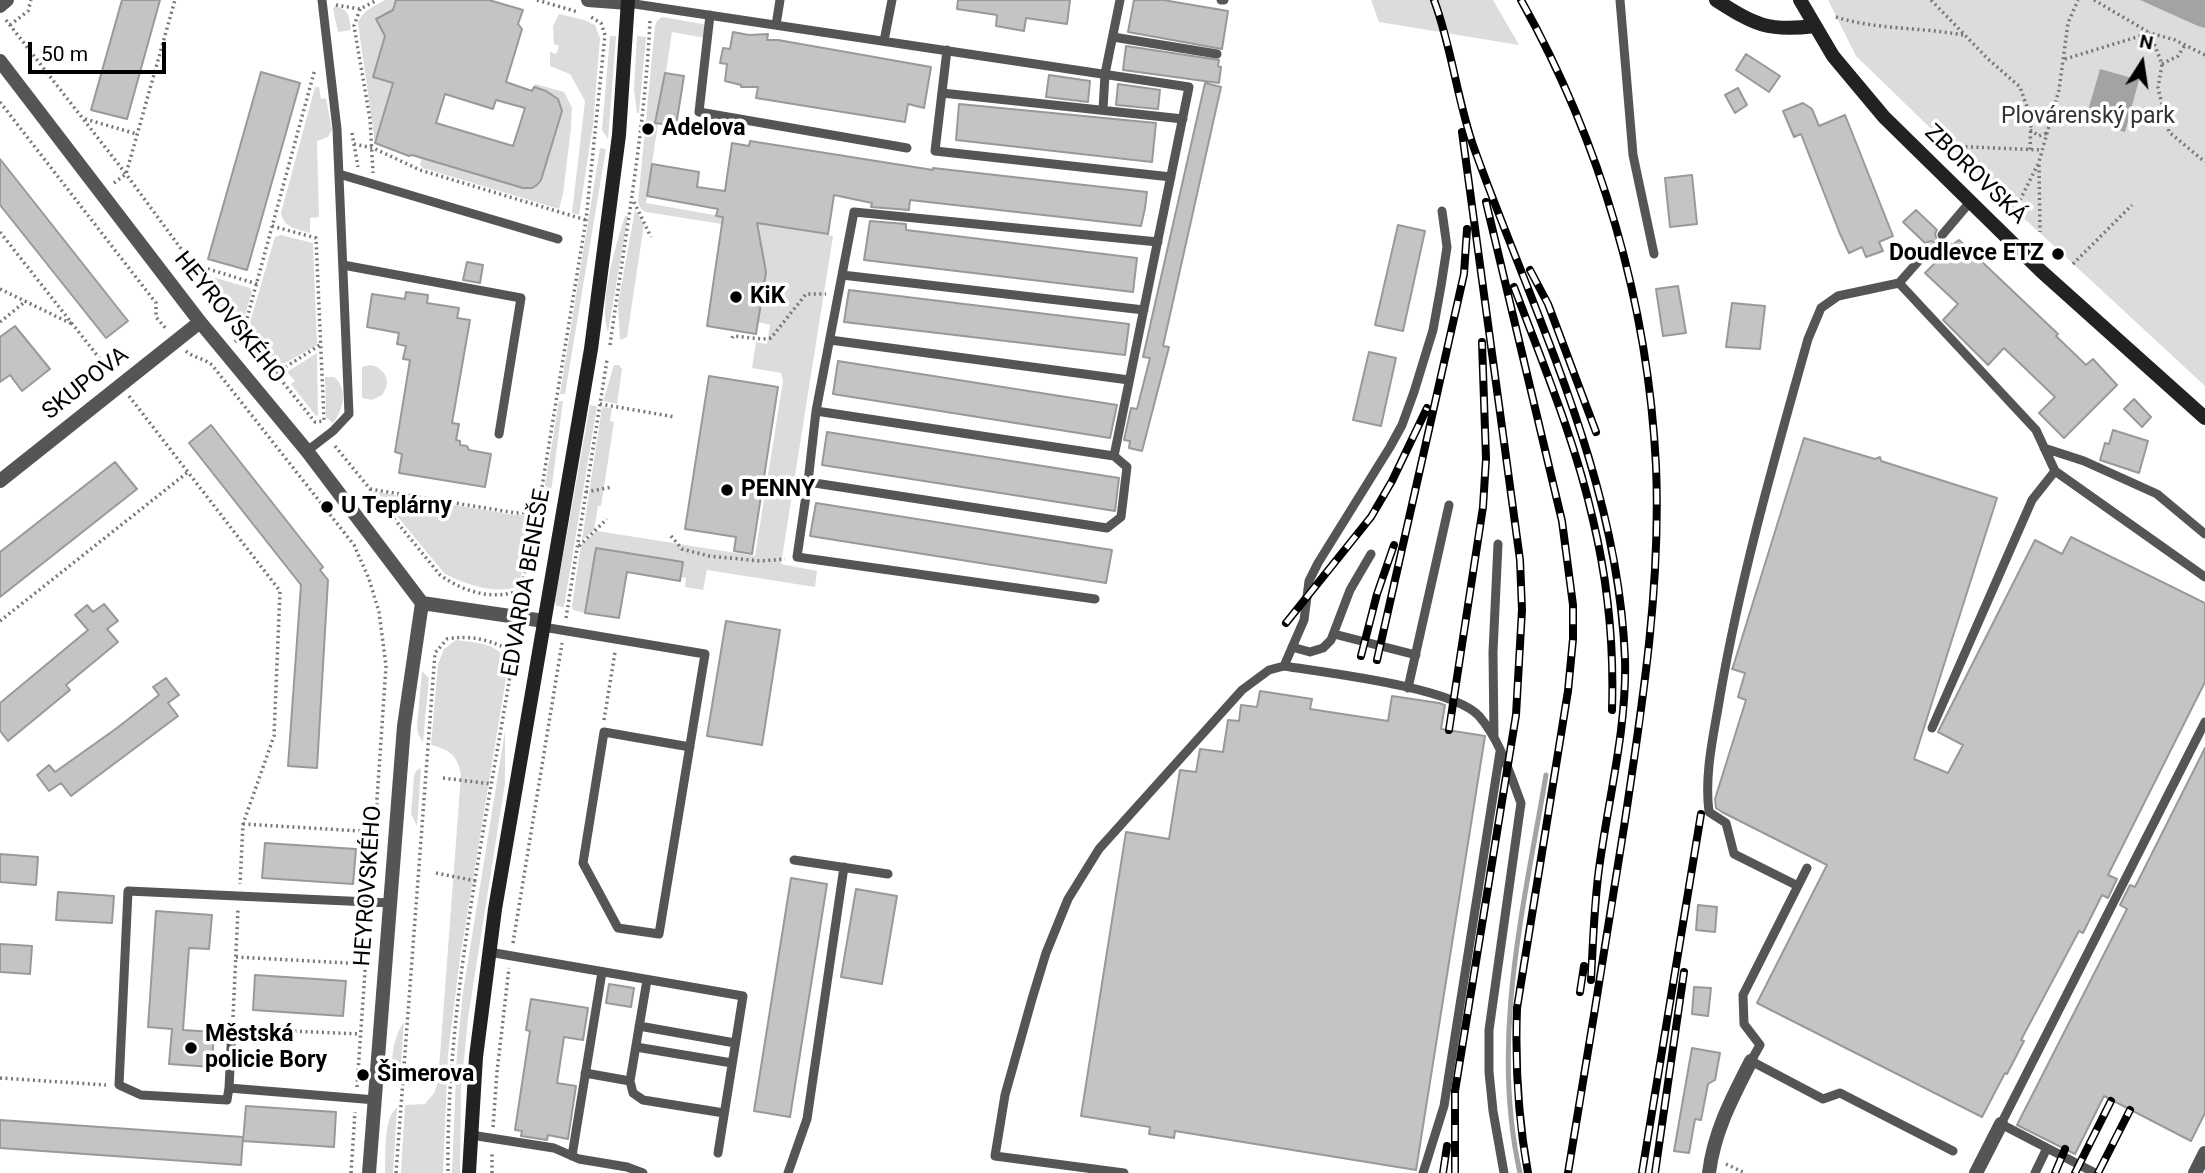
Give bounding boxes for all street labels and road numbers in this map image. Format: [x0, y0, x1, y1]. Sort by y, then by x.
street label: ZBOROVSKÁ [1918, 119, 2032, 231]
street label: HEYROVSKÉHO [168, 247, 290, 389]
street label: SKUPOVA [37, 342, 135, 426]
street label: EDVARDA BENEŠE [497, 487, 557, 679]
street label: HEYROVSKÉHO [350, 805, 388, 967]

